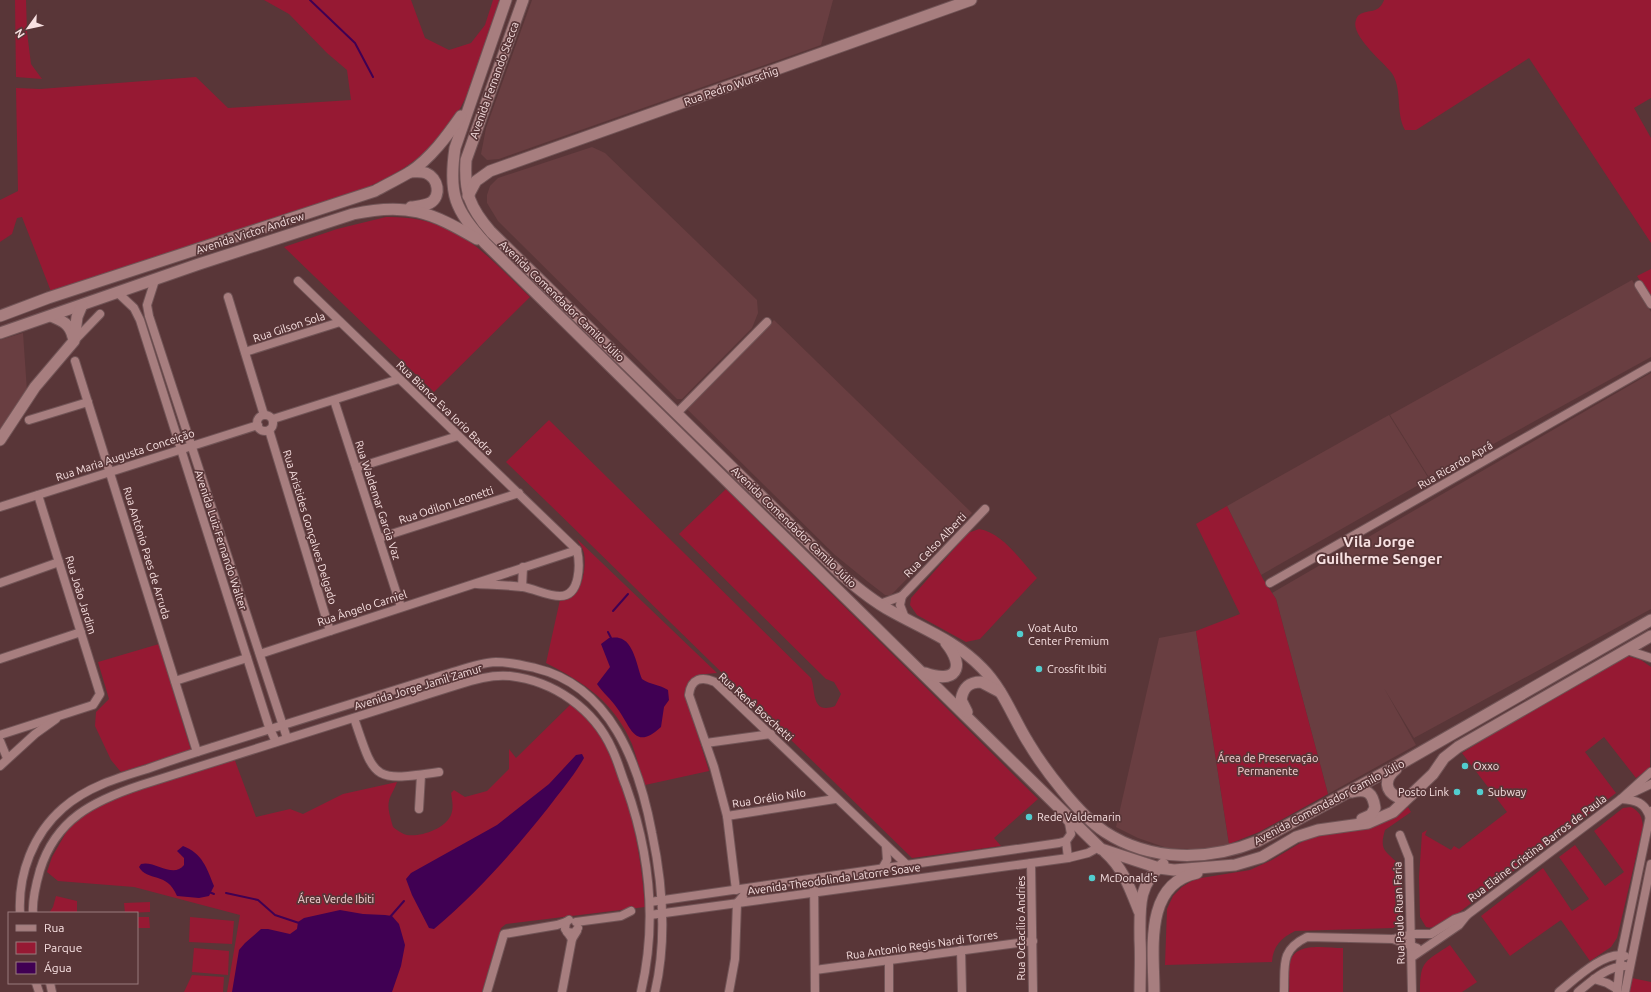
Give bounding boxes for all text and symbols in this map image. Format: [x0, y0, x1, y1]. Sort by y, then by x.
north arrow [8, 8, 48, 48]
street label: Avenida Fernando Stecca [467, 20, 521, 140]
text: N [12, 27, 27, 40]
street label: Rua Pedro Wurschig [682, 64, 780, 108]
street label: Avenida Victor Andrew [194, 210, 306, 256]
street label: Avenida Comendador Camilo Júlio [497, 238, 627, 364]
street label: Rua Gilson Sola [252, 310, 326, 344]
street label: Rua Bianca Eva Iorio Badra [394, 359, 496, 457]
street label: Rua Maria Augusta Conceição [54, 427, 196, 483]
street label: Rua Waldemar Garcia Vaz [353, 439, 403, 561]
street label: Rua Ricardo Aprá [1415, 439, 1495, 491]
street label: Rua Aristides Gonçalves Delgado [281, 448, 339, 606]
street label: Avenida Comendador Camilo Júlio [729, 464, 859, 590]
street label: Avenida Luiz Fernando Walter [193, 468, 250, 612]
street label: Rua Odilon Leonetti [397, 484, 495, 526]
street label: Rua Antônio Paes de Arruda [121, 485, 173, 621]
street label: Rua Celso Alberti [901, 510, 969, 580]
district label: Vila Jorge Guilherme Senger [1316, 533, 1443, 567]
street label: Rua João Jardim [63, 554, 99, 636]
street label: Rua Ângelo Carniel [315, 587, 408, 628]
place label: Voat Auto Center Premium [1028, 622, 1109, 647]
marker: Voat Auto Center Premium [1015, 629, 1025, 639]
street label: Avenida Jorge Jamil Zamur [352, 662, 484, 712]
place label: Crossfit Ibiti [1047, 663, 1107, 675]
marker: Crossfit Ibiti [1034, 664, 1044, 674]
street label: Rua Renê Boschetti [716, 670, 796, 744]
park label: Área de Preservação Permanente [1218, 751, 1318, 777]
street label: Avenida Comendador Camilo Júlio [1252, 757, 1406, 847]
place label: Oxxo [1473, 760, 1499, 772]
marker: Oxxo [1460, 761, 1470, 771]
street label: Rua Orélio Nilo [731, 786, 807, 810]
place label: Posto Link [1398, 786, 1449, 798]
place label: Subway [1488, 786, 1527, 798]
marker: Posto Link [1452, 787, 1462, 797]
marker: Subway [1475, 787, 1485, 797]
street label: Rua Elaine Cristina Barros de Paula [1465, 792, 1609, 904]
place label: Rede Valdemarin [1037, 811, 1121, 823]
marker: Rede Valdemarin [1024, 812, 1034, 822]
street label: Avenida Theodolinda Latorre Soave [747, 861, 921, 897]
street label: Rua Paulo Ruan Faria [1391, 861, 1407, 965]
place label: McDonald's [1100, 872, 1158, 884]
marker: McDonald's [1087, 873, 1097, 883]
street label: Rua Octacílio Andries [1015, 875, 1027, 980]
park label: Área Verde Ibiti [298, 892, 374, 905]
legend [8, 912, 138, 984]
text: Rua [44, 921, 65, 934]
street label: Rua Antonio Regis Nardi Torres [845, 928, 999, 962]
text: Parque [44, 941, 82, 954]
text: Água [44, 961, 72, 974]

